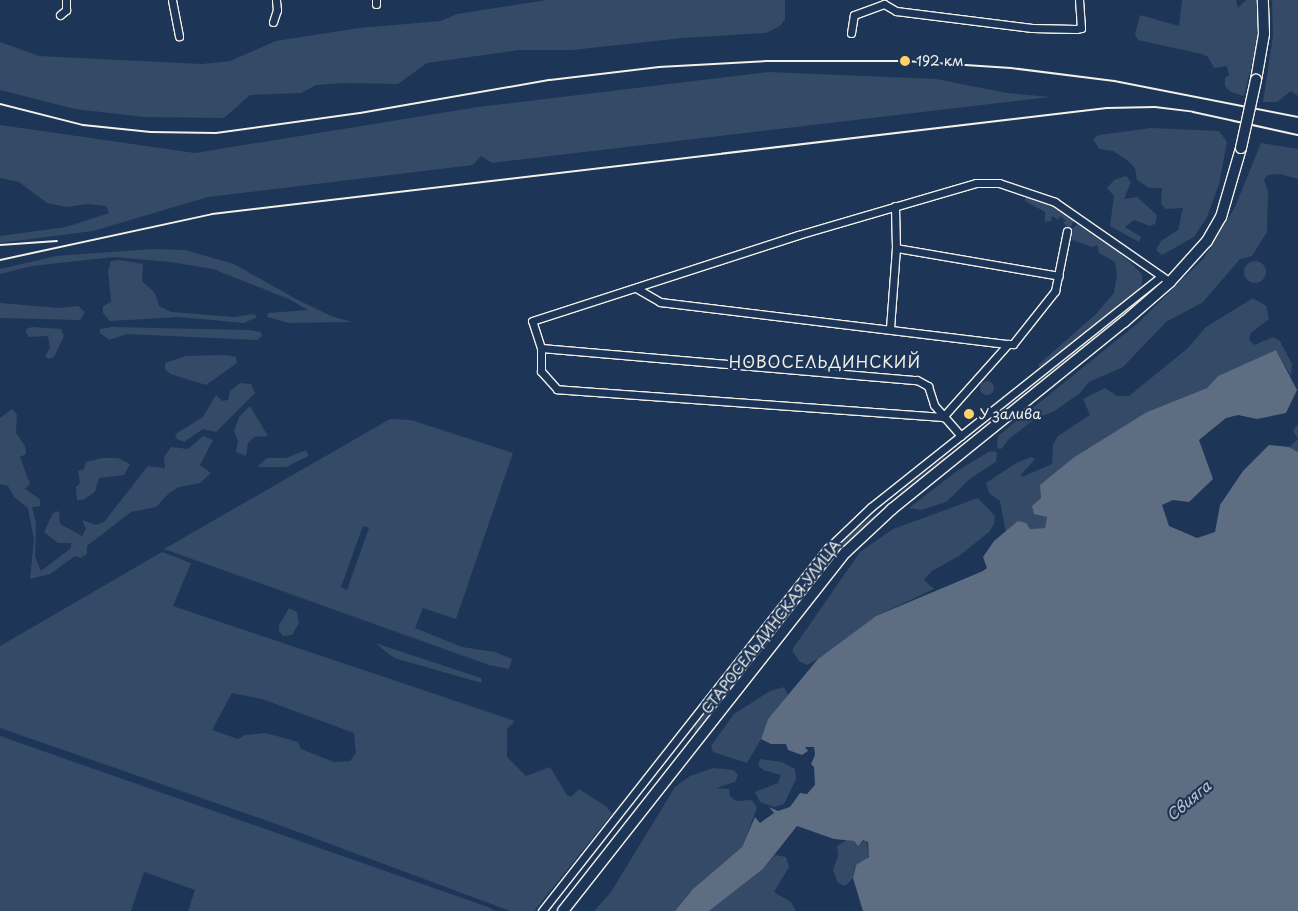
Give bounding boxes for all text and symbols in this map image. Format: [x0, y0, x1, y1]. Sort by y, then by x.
place label: 192 км [916, 53, 964, 69]
marker: 192 км [898, 54, 912, 68]
district label: НОВОСЕЛЬДИНСКИЙ [728, 351, 922, 371]
place label: У залива [979, 406, 1042, 422]
marker: У залива [963, 408, 975, 420]
street label: СТАРОСЕЛЬДИНСКАЯ УЛИЦА [698, 537, 844, 717]
water label: Свияга [1162, 776, 1214, 824]

